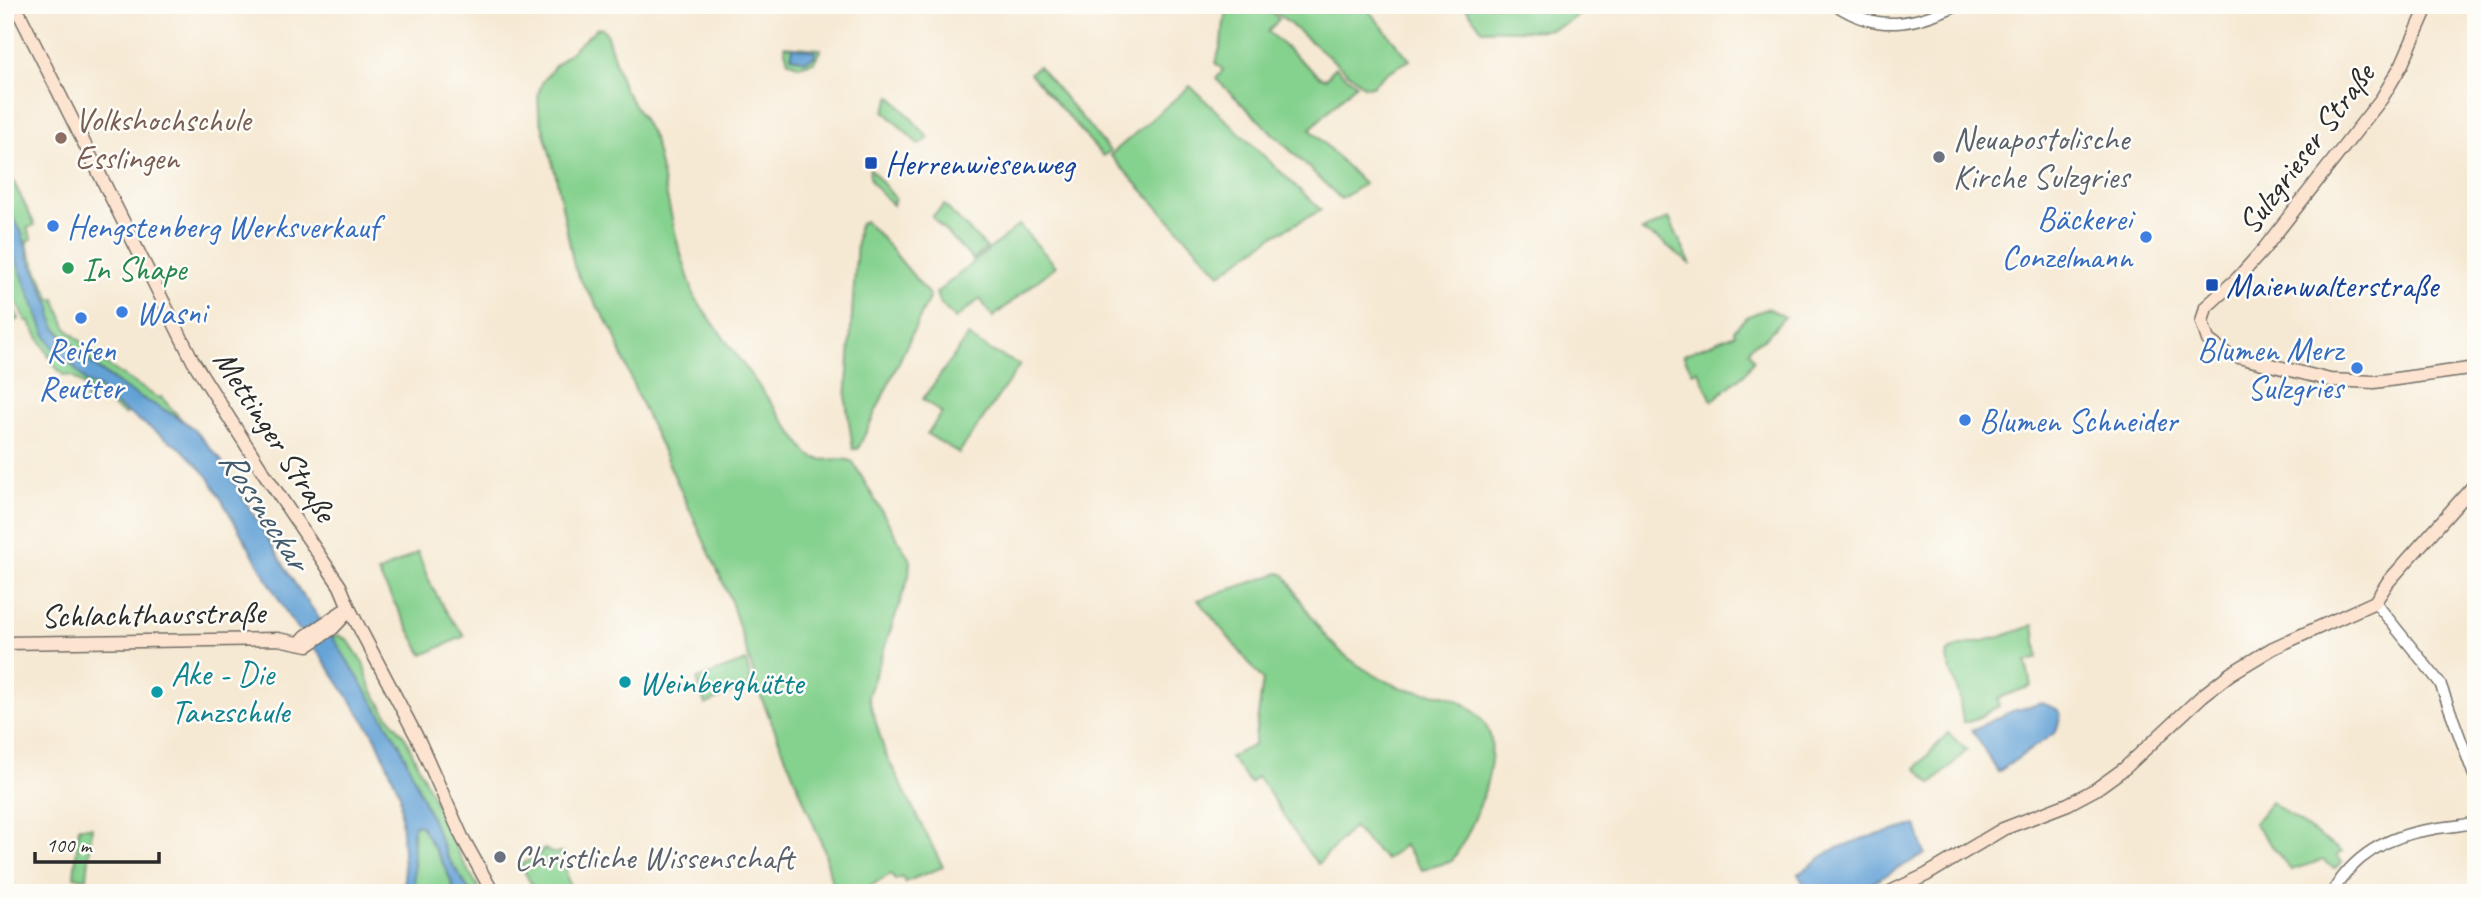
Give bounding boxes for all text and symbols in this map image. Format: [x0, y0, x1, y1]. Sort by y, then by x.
street label: Sulzgrieser Straße [2228, 53, 2385, 242]
place label: Volkshochschule Esslingen [75, 99, 253, 179]
place label: Neuapostolische Kirche Sulzgries [1953, 118, 2132, 198]
marker: Volkshochschule Esslingen [53, 130, 69, 146]
place label: Herrenwiesenweg [885, 143, 1076, 185]
marker: Neuapostolische Kirche Sulzgries [1931, 149, 1947, 165]
marker: Herrenwiesenweg [863, 155, 879, 171]
place label: Bäckerei Conzelmann [2002, 198, 2136, 278]
place label: Hengstenberg Werksverkauf [67, 206, 386, 248]
marker: Hengstenberg Werksverkauf [45, 218, 61, 234]
marker: Bäckerei Conzelmann [2138, 229, 2154, 245]
place label: In Shape [82, 248, 189, 290]
marker: In Shape [60, 260, 76, 276]
place label: Maienwalterstraße [2226, 265, 2440, 307]
marker: Maienwalterstraße [2204, 277, 2220, 293]
place label: Wasni [136, 292, 210, 334]
marker: Wasni [114, 304, 130, 320]
marker: Reifen Reutter [73, 310, 89, 326]
place label: Reifen Reutter [39, 329, 127, 409]
place label: Blumen Merz Sulzgries [2197, 329, 2346, 409]
street label: Mettinger Straße [204, 342, 348, 531]
marker: Blumen Merz Sulzgries [2349, 360, 2365, 376]
place label: Blumen Schneider [1979, 400, 2180, 442]
marker: Blumen Schneider [1957, 412, 1973, 428]
water label: Rossneckar [209, 441, 323, 582]
street label: Schlachthausstraße [41, 591, 268, 637]
place label: Ake - Die Tanzschule [171, 653, 292, 733]
place label: Weinberghütte [639, 662, 806, 704]
marker: Weinberghütte [617, 674, 633, 690]
marker: Ake - Die Tanzschule [149, 684, 165, 700]
scale bar [35, 821, 159, 865]
text: 100 m [46, 832, 93, 858]
place label: Christliche Wissenschaft [514, 837, 797, 879]
marker: Christliche Wissenschaft [492, 849, 508, 865]

